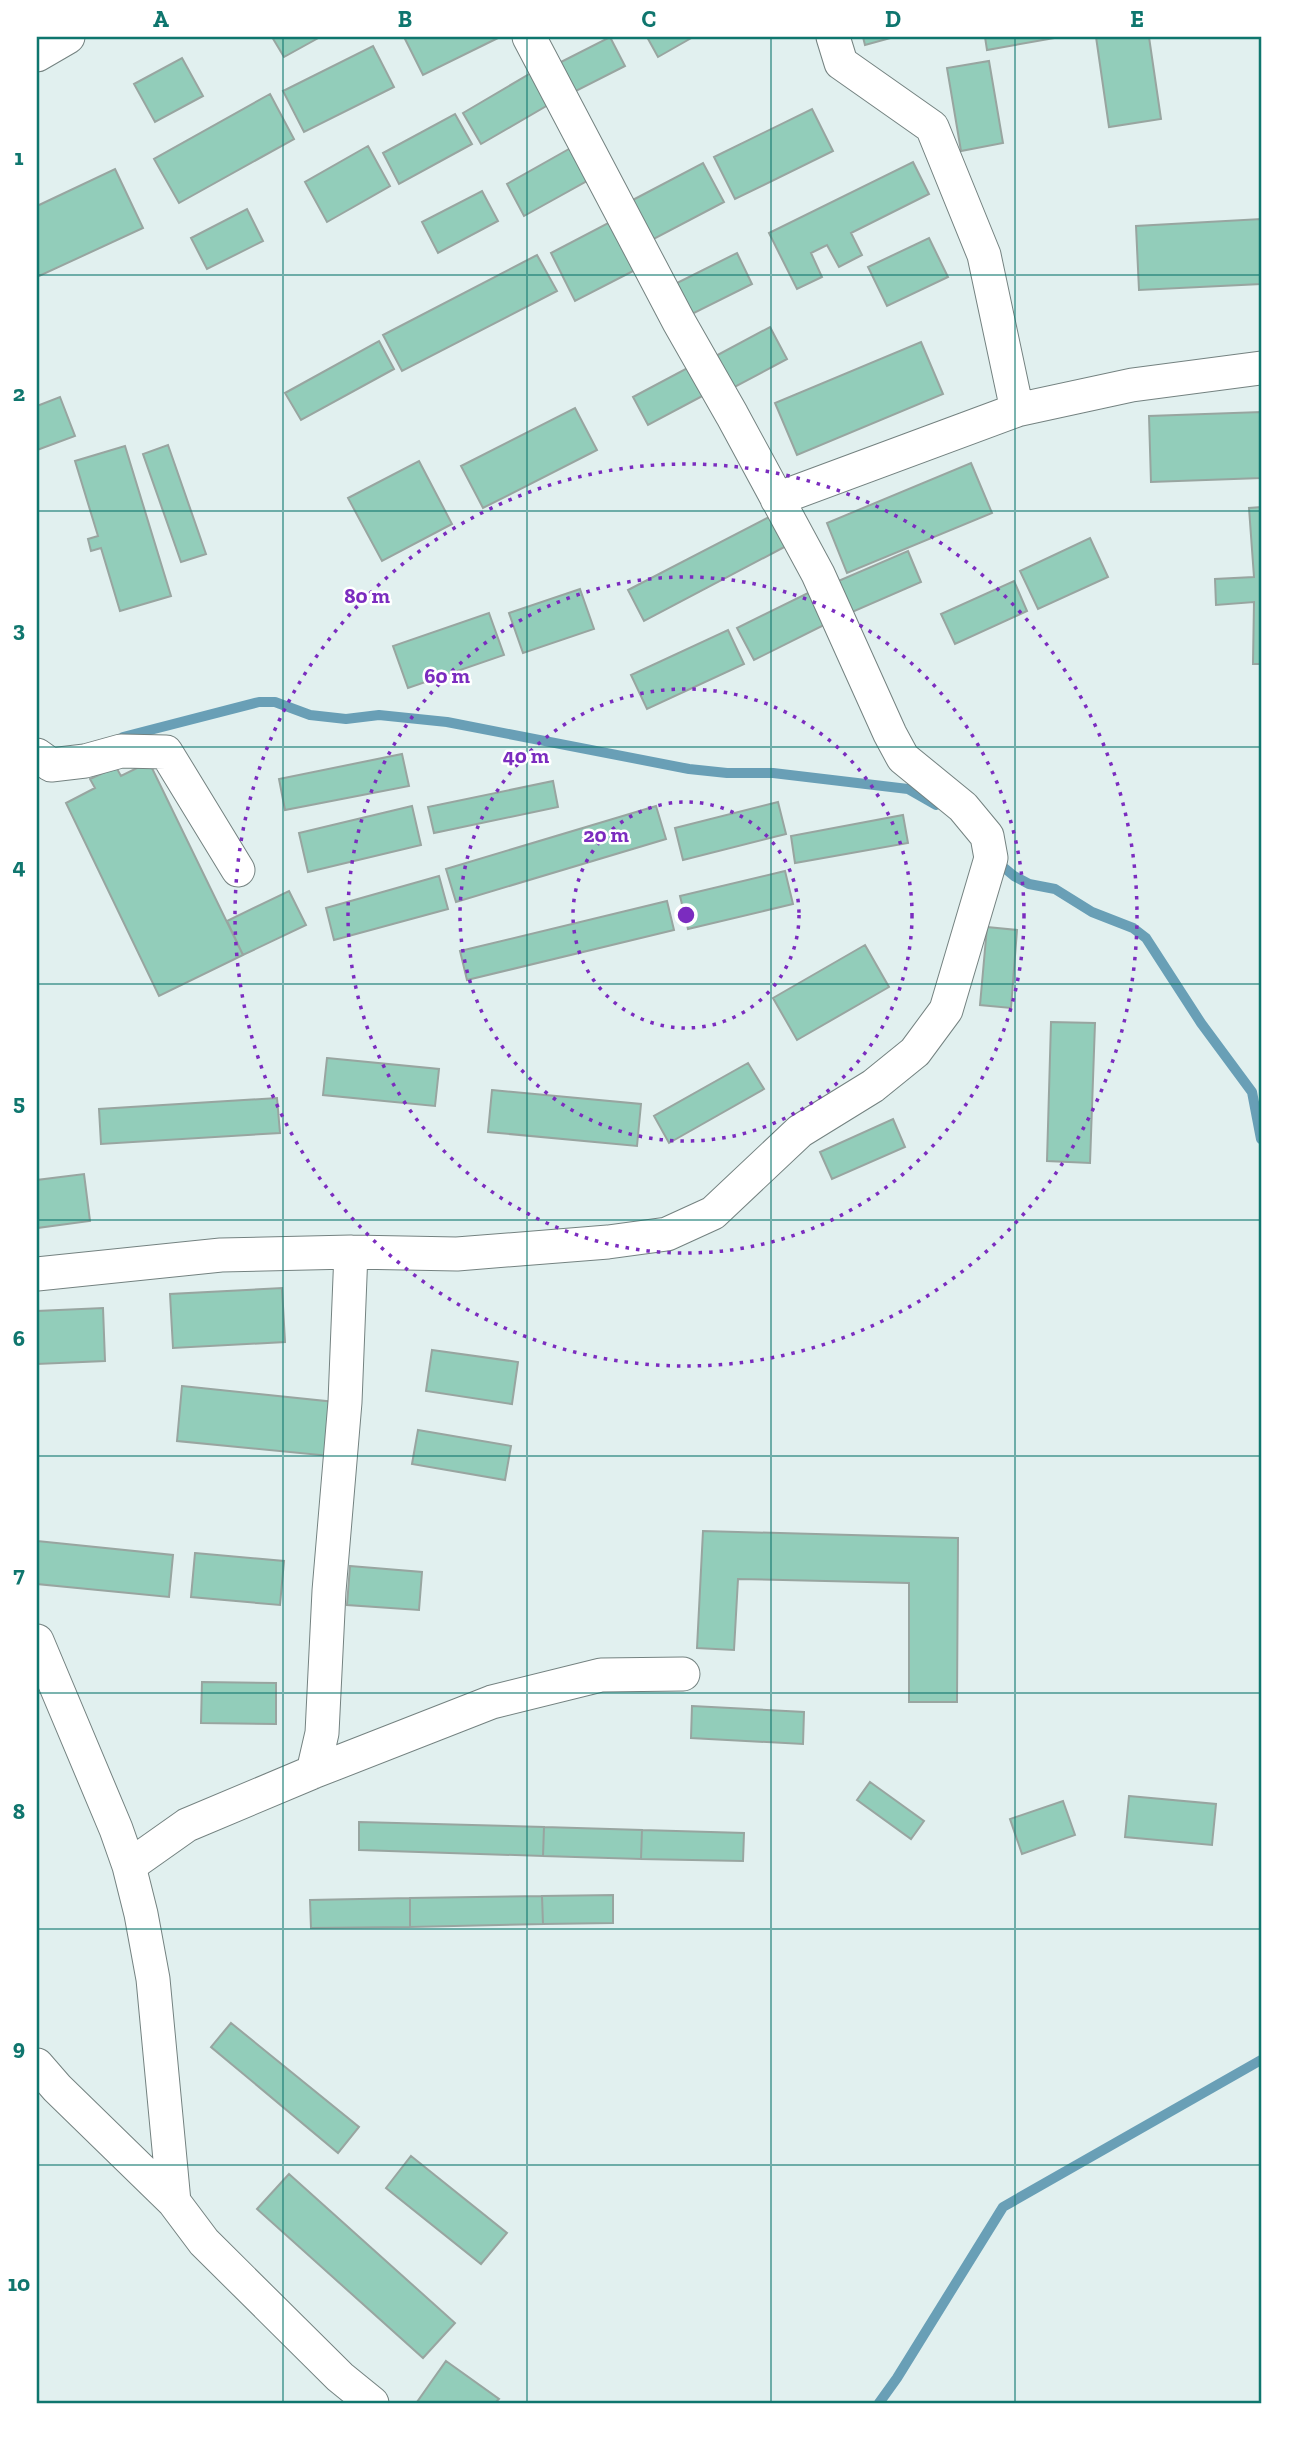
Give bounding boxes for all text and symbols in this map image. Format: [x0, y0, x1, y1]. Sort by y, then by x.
text: A [153, 5, 169, 33]
text: B [398, 5, 412, 33]
text: C [642, 5, 656, 33]
text: D [885, 5, 901, 33]
text: E [1130, 5, 1144, 33]
text: 1 [14, 143, 24, 171]
text: 2 [13, 379, 25, 407]
text: 80 m [344, 583, 390, 608]
text: 3 [13, 615, 25, 643]
text: 60 m [424, 663, 470, 688]
text: 40 m [503, 743, 550, 768]
text: 20 m [583, 822, 629, 847]
text: 4 [12, 852, 26, 880]
centre of rings [674, 903, 698, 927]
text: 5 [13, 1088, 25, 1116]
text: 6 [13, 1324, 25, 1352]
text: 7 [13, 1560, 25, 1588]
text: 8 [13, 1797, 25, 1825]
text: 9 [13, 2033, 25, 2061]
text: 10 [8, 2269, 30, 2297]

